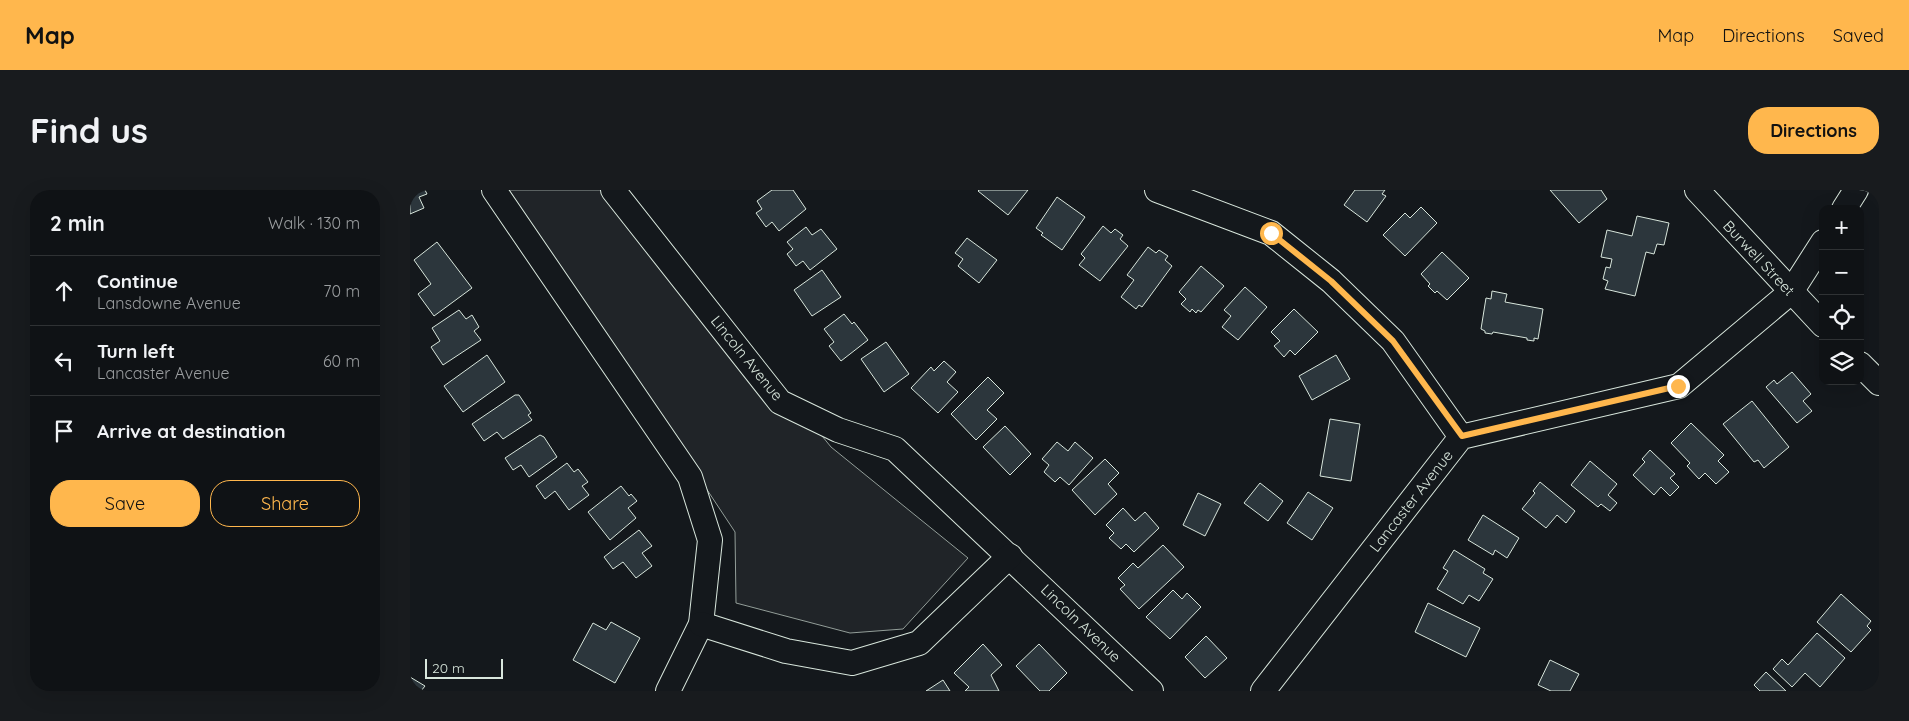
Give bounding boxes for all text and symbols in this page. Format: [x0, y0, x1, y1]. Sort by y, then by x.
text: Map [25, 20, 75, 50]
text: Map [1657, 24, 1694, 47]
text: Directions [1722, 24, 1805, 47]
text: Saved [1833, 24, 1884, 47]
button: Directions [1748, 107, 1879, 154]
text: Find us [30, 108, 148, 152]
map controls [1819, 205, 1864, 385]
button: + [1819, 205, 1864, 250]
text: 2 min [50, 210, 105, 236]
text: Walk · 130 m [268, 213, 360, 233]
street label: Burwell Street [1719, 216, 1799, 300]
route start [1260, 222, 1283, 245]
button: − [1819, 250, 1864, 295]
text: Continue [97, 269, 178, 293]
icon: ahead [50, 277, 78, 305]
text: 70 m [323, 281, 360, 301]
text: Lansdowne Avenue [97, 293, 241, 313]
button: locate [1819, 295, 1864, 340]
street label: Lincoln Avenue [707, 312, 787, 404]
text: Turn left [97, 339, 175, 363]
button: layers [1819, 340, 1864, 385]
icon: left [50, 347, 78, 375]
text: 60 m [323, 351, 360, 371]
text: Lancaster Avenue [97, 363, 230, 383]
route end [1667, 375, 1690, 398]
icon: arrive [50, 417, 78, 445]
text: Arrive at destination [97, 419, 286, 443]
street label: Lancaster Avenue [1365, 446, 1457, 556]
button: Save [50, 480, 200, 527]
button: Share [210, 480, 360, 527]
street label: Lincoln Avenue [1037, 580, 1125, 666]
scale bar [425, 656, 502, 679]
text: 20 m [432, 659, 465, 677]

